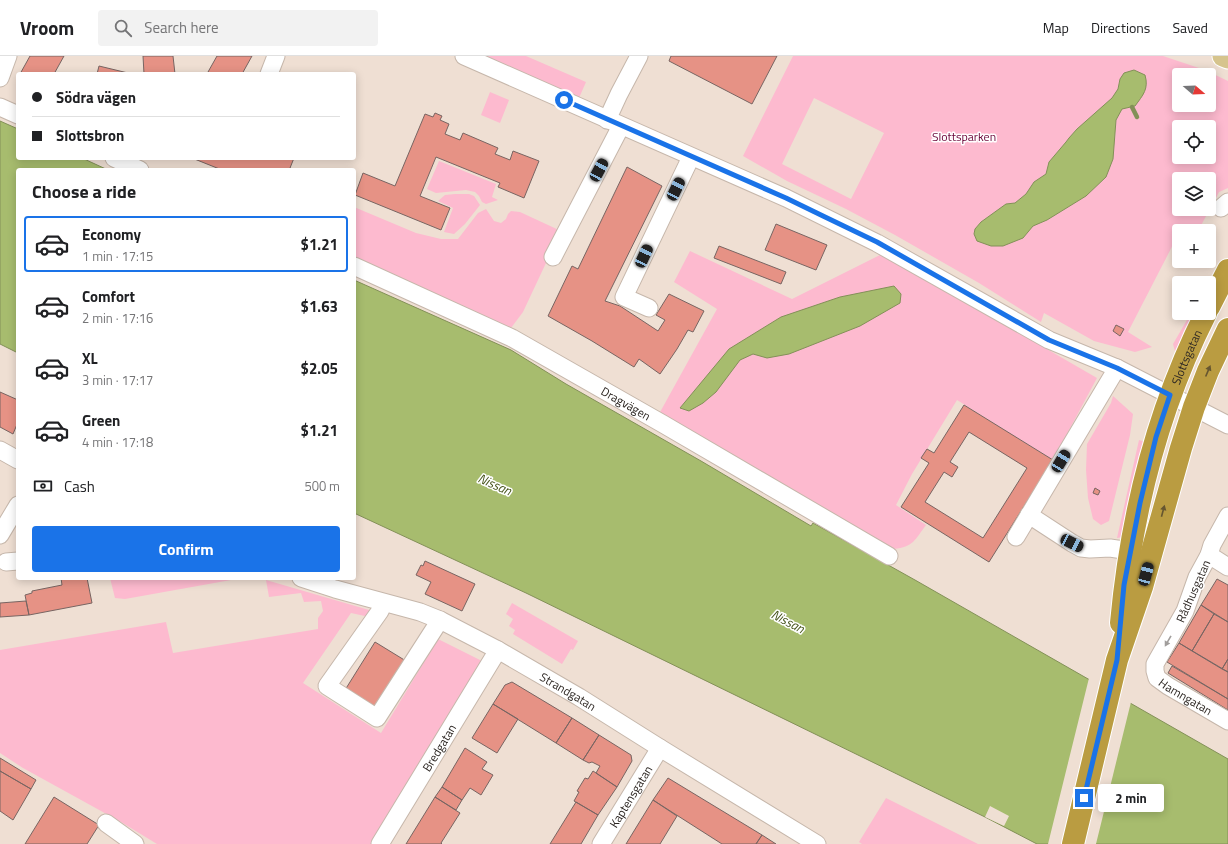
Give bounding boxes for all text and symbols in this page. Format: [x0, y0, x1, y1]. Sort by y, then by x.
search box [98, 10, 378, 46]
text: Vroom [20, 13, 74, 42]
text: Search here [144, 16, 219, 39]
icon: search [112, 17, 134, 39]
text: Map [1043, 17, 1069, 38]
text: Directions [1091, 17, 1150, 38]
text: Saved [1172, 17, 1208, 38]
north arrow [1172, 68, 1216, 112]
map controls [1172, 68, 1216, 320]
text: Södra vägen [56, 86, 136, 109]
route start [555, 91, 573, 109]
button: locate [1172, 120, 1216, 164]
text: Slottsbron [56, 124, 124, 147]
park label: Slottsparken [932, 127, 996, 146]
car [588, 157, 610, 183]
button: layers [1172, 172, 1216, 216]
car [665, 176, 687, 202]
text: Choose a ride [32, 178, 136, 205]
text: Economy [82, 223, 141, 246]
button: + [1172, 224, 1216, 268]
icon: car [34, 226, 70, 262]
text: $1.21 [301, 233, 338, 256]
car [633, 243, 655, 269]
text: 1 min · 17:15 [82, 246, 153, 266]
button: − [1172, 276, 1216, 320]
text: Comfort [82, 285, 135, 308]
icon: car [34, 288, 70, 324]
text: $1.63 [301, 295, 338, 318]
text: 2 min · 17:16 [82, 308, 153, 328]
street label: Slottsgatan [1166, 326, 1206, 387]
text: XL [82, 347, 98, 370]
icon: car [34, 350, 70, 386]
text: $2.05 [301, 357, 338, 380]
one-way arrow [1206, 365, 1212, 377]
text: 3 min · 17:17 [82, 370, 153, 390]
street label: Dragvägen [598, 381, 655, 425]
text: Green [82, 409, 120, 432]
icon: car [34, 412, 70, 448]
text: $1.21 [301, 419, 338, 442]
text: 4 min · 17:18 [82, 432, 153, 452]
car [1050, 448, 1072, 474]
water label: Nissan [475, 468, 516, 500]
icon: cash [32, 475, 54, 497]
text: Cash [64, 475, 95, 498]
text: 500 m [304, 476, 340, 496]
one-way arrow [1161, 505, 1167, 517]
button: Confirm [32, 526, 340, 572]
car [1059, 532, 1085, 554]
street label: Rådhusgatan [1171, 557, 1215, 625]
car [1137, 561, 1155, 587]
water label: Nissan [768, 604, 809, 638]
one-way arrow [1165, 635, 1172, 647]
street label: Strandgatan [537, 667, 600, 715]
street label: Hamngatan [1155, 673, 1216, 720]
street label: Bredgatan [417, 720, 461, 775]
street label: Kaptensgatan [604, 761, 657, 831]
callout: 2 min [1098, 784, 1164, 812]
text: 2 min [1115, 788, 1147, 808]
route end [1075, 789, 1093, 807]

